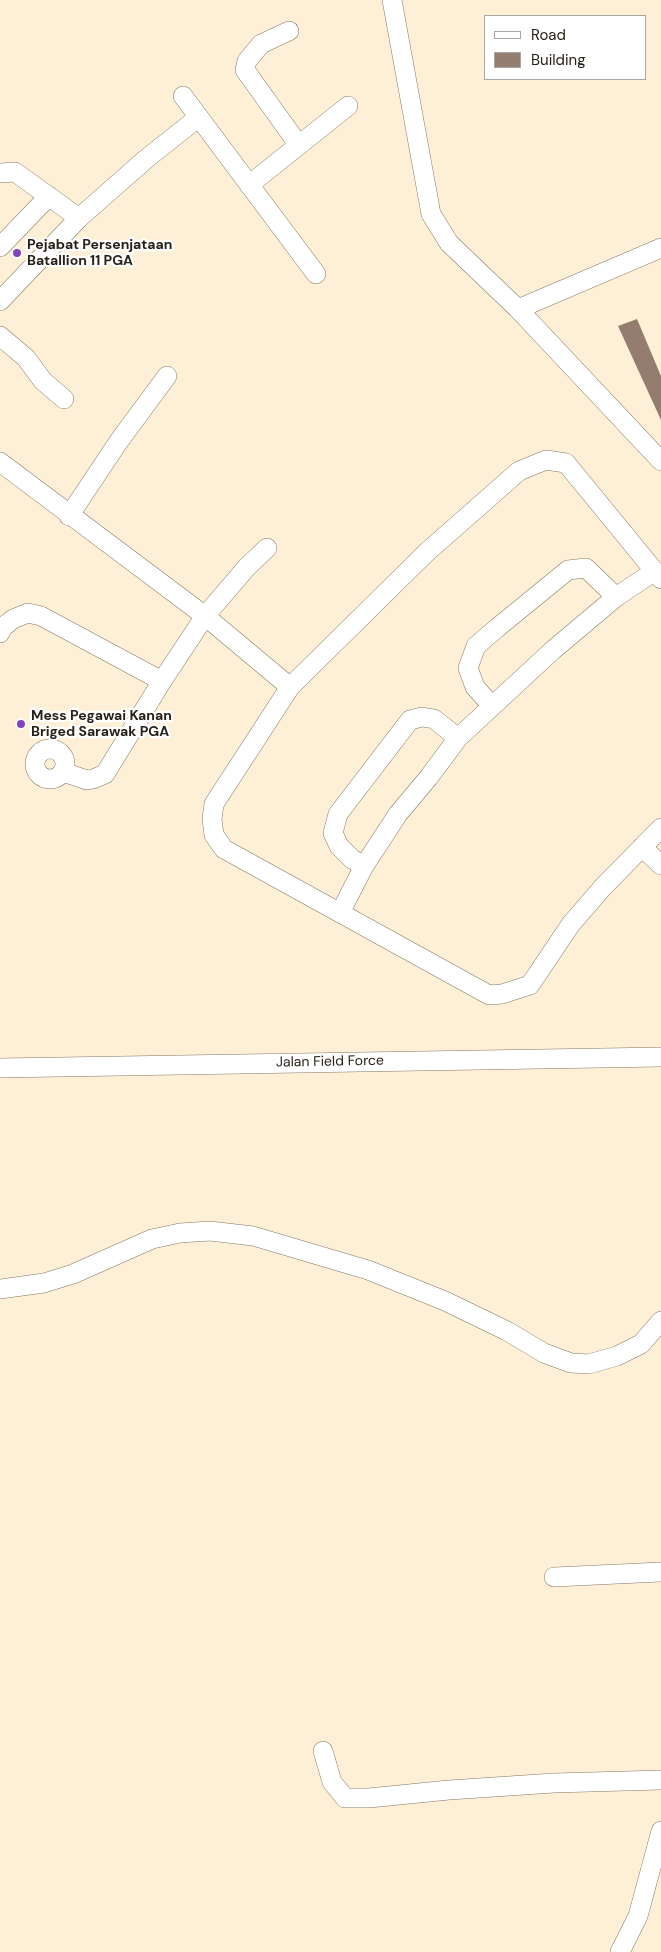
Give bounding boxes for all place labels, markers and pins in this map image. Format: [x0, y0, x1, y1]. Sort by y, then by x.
place label: Pejabat Persenjataan Batallion 11 PGA [27, 237, 172, 270]
marker: Pejabat Persenjataan Batallion 11 PGA [11, 247, 23, 259]
place label: Mess Pegawai Kanan Briged Sarawak PGA [31, 708, 172, 740]
marker: Mess Pegawai Kanan Briged Sarawak PGA [15, 718, 27, 730]

